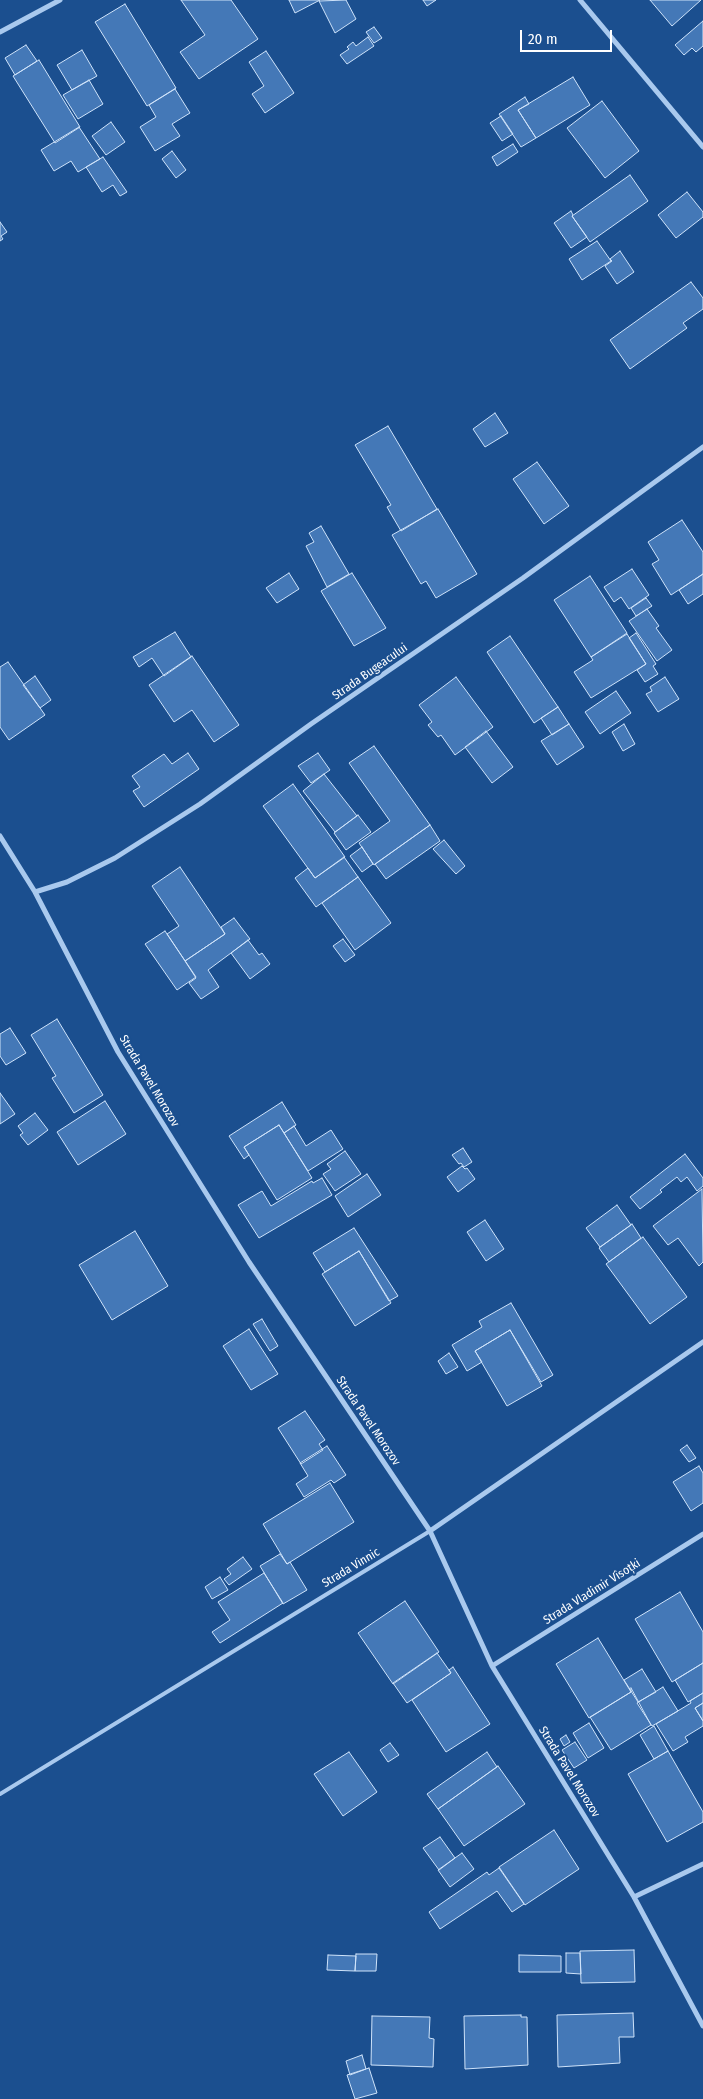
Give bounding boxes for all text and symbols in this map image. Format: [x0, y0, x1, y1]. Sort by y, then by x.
scale bar [523, 20, 616, 52]
text: 20 m [528, 30, 558, 48]
street label: Strada Bugeacului [330, 641, 410, 703]
street label: Strada Pavel Morozov [116, 1033, 182, 1129]
street label: Strada Pavel Morozov [333, 1374, 403, 1468]
street label: Strada Vinnic [320, 1545, 382, 1591]
street label: Strada Vladimir Vîsoțki [541, 1556, 643, 1628]
street label: Strada Pavel Morozov [535, 1724, 603, 1820]

